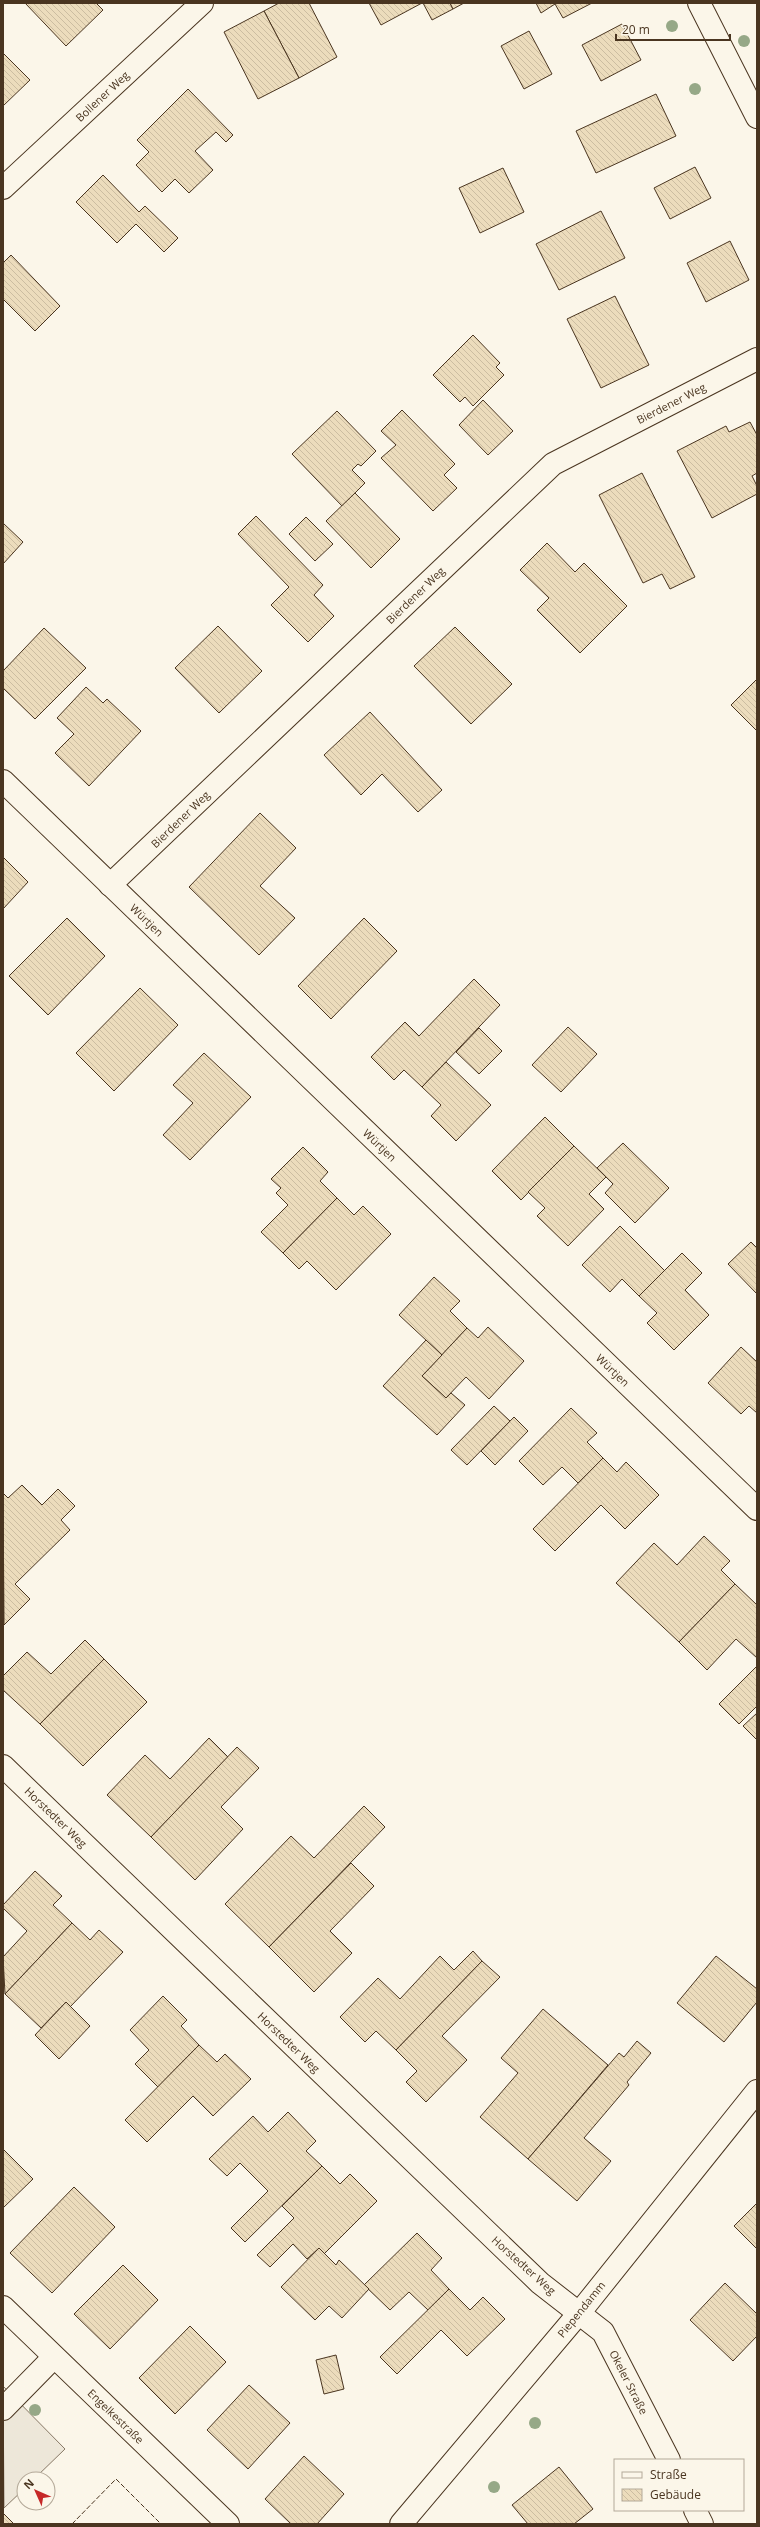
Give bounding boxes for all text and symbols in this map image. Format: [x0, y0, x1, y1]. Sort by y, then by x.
scale bar [616, 16, 730, 42]
text: 20 m [622, 21, 650, 38]
street label: Bollener Weg [72, 67, 132, 125]
street label: Bierdener Weg [634, 379, 708, 427]
street label: Bierdener Weg [382, 563, 448, 627]
street label: Bierdener Weg [147, 787, 213, 851]
street label: Würtjen [127, 900, 167, 940]
street label: Würtjen [360, 1125, 400, 1165]
street label: Würtjen [593, 1350, 633, 1390]
street label: Horstedter Weg [22, 1783, 90, 1851]
street label: Horstedter Weg [255, 2008, 323, 2076]
street label: Horstedter Weg [489, 2232, 559, 2298]
street label: Piependamm [554, 2278, 608, 2340]
street label: Okeler Straße [606, 2347, 652, 2417]
street label: Engelkestraße [85, 2385, 147, 2447]
legend [614, 2459, 744, 2511]
text: Straße [650, 2466, 687, 2483]
north arrow [16, 2471, 56, 2511]
text: N [20, 2475, 37, 2492]
text: Gebäude [650, 2486, 701, 2503]

